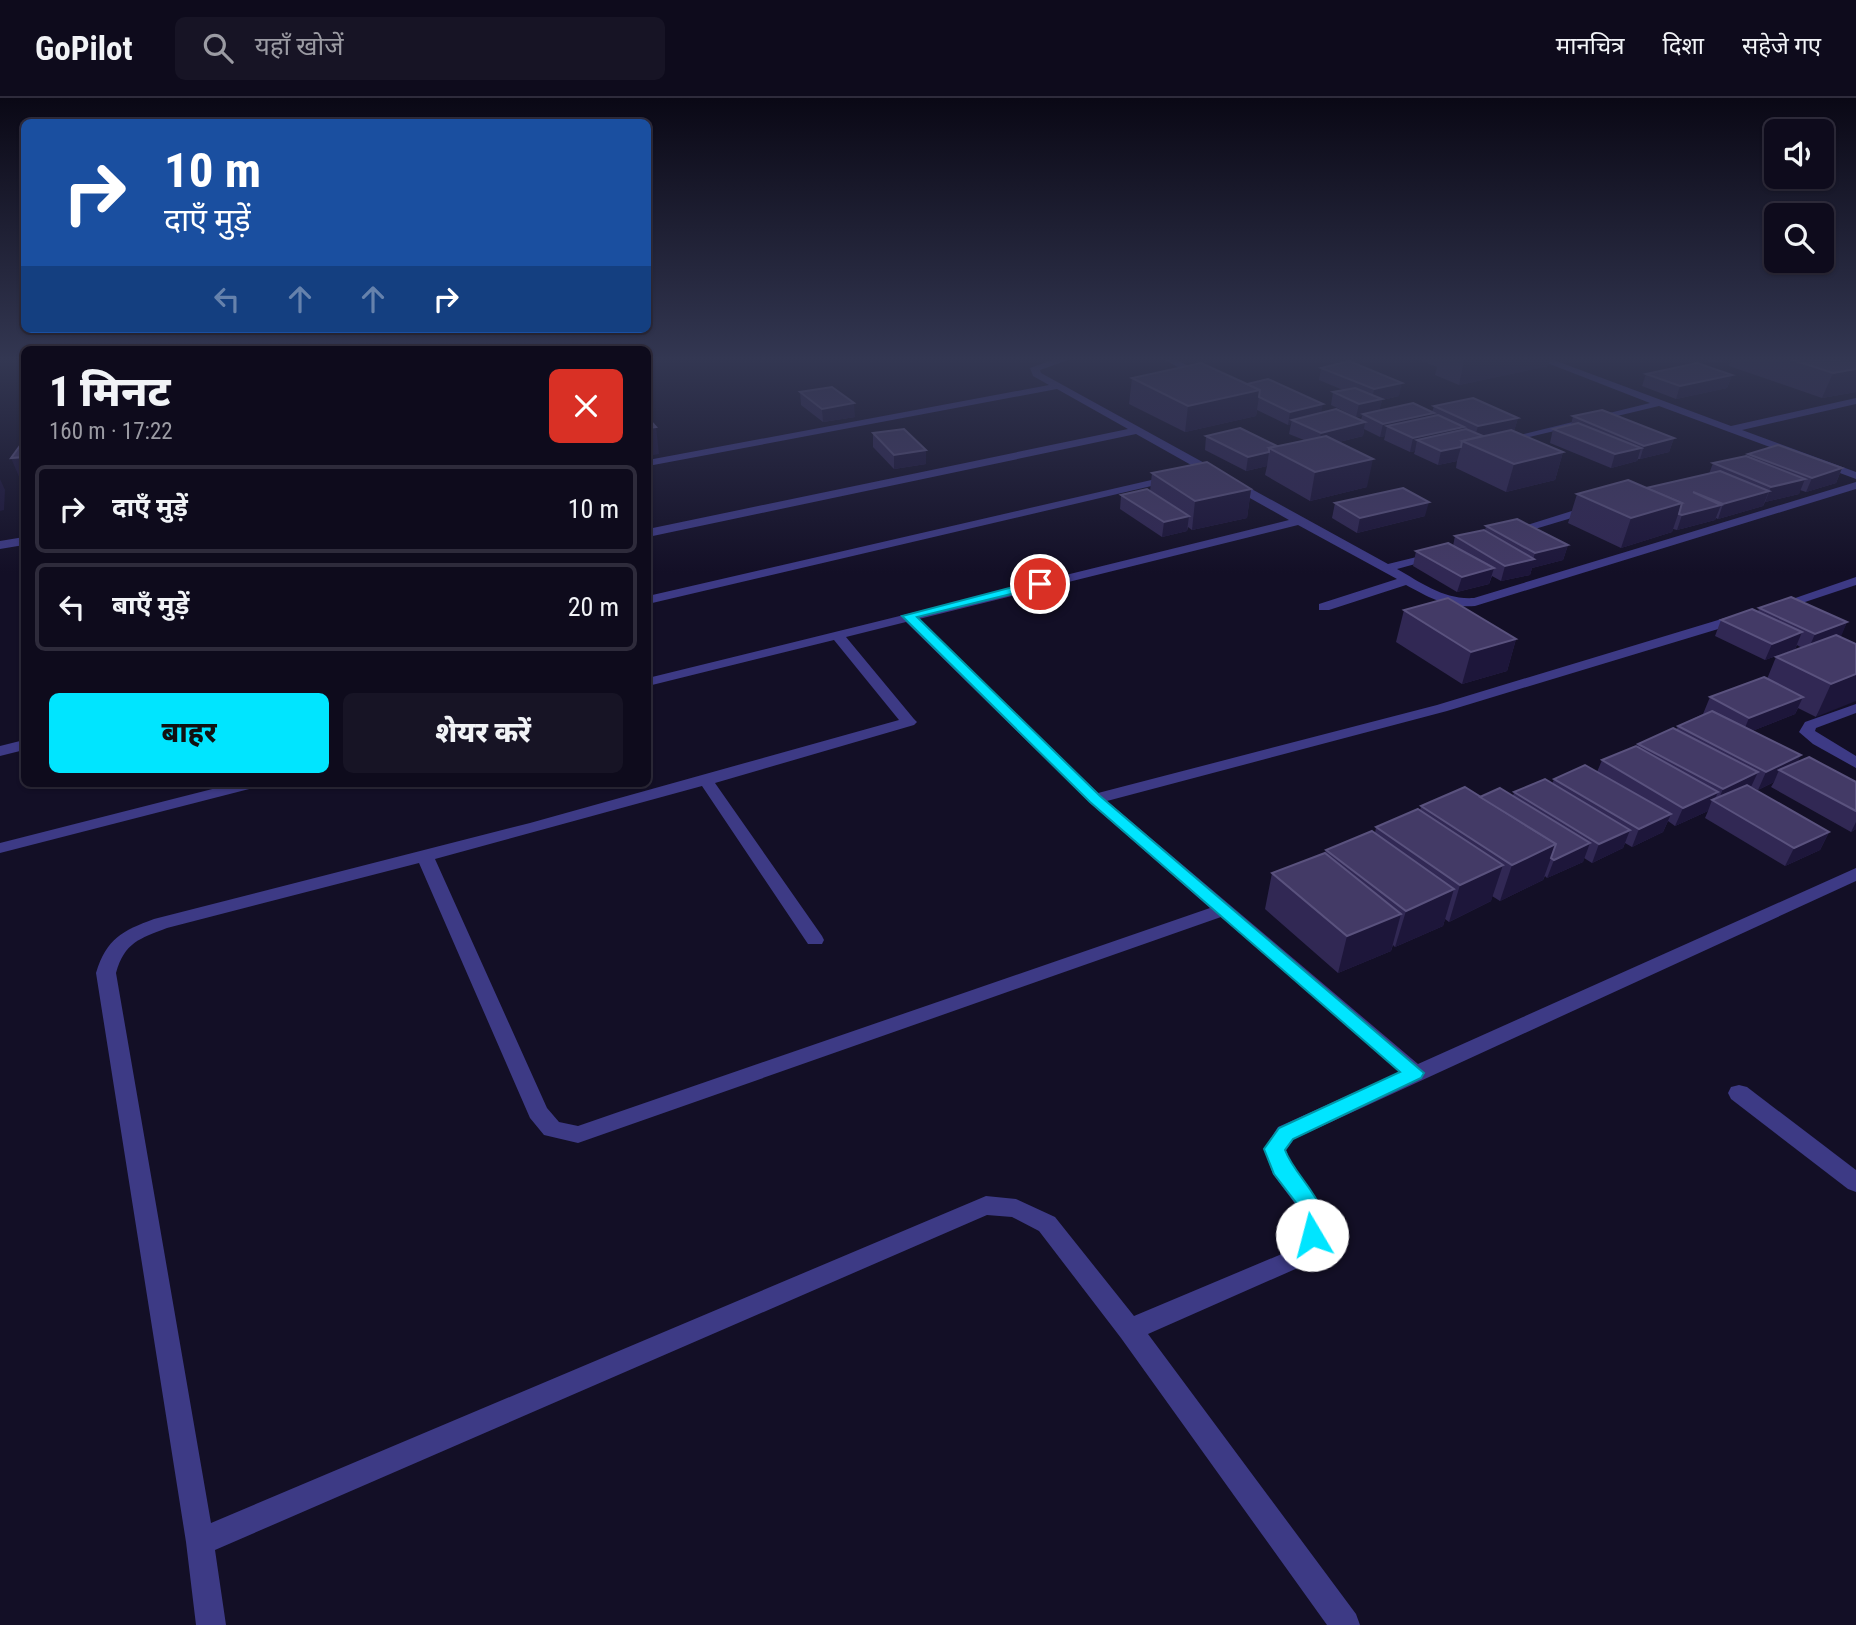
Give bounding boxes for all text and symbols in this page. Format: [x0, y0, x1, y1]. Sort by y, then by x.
search box [175, 17, 665, 80]
text: GoPilot [35, 29, 133, 68]
icon: search [199, 29, 237, 67]
text: यहाँ खोजें [255, 31, 344, 61]
text: मानचित्र [1556, 32, 1624, 60]
text: दिशा [1662, 32, 1704, 60]
text: सहेजे गए [1742, 32, 1821, 60]
map controls [1764, 119, 1834, 273]
button: sound [1764, 119, 1834, 189]
text: 10 m [164, 142, 261, 199]
icon: right [49, 147, 140, 238]
text: दाएँ मुड़ें [164, 201, 251, 239]
button: search [1764, 203, 1834, 273]
icon: left [208, 280, 246, 318]
icon: ahead [281, 280, 319, 318]
icon: ahead [354, 280, 392, 318]
icon: right [427, 280, 465, 318]
text: 1 मिनट [49, 367, 170, 416]
button: close [549, 369, 623, 443]
text: 160 m · 17:22 [49, 418, 173, 445]
icon: right [53, 490, 91, 528]
text: दाएँ मुड़ें [112, 492, 188, 522]
text: 10 m [568, 494, 619, 524]
pin [1010, 554, 1070, 614]
icon: arrive [1021, 565, 1059, 603]
icon: left [53, 588, 91, 626]
text: बाएँ मुड़ें [112, 590, 189, 620]
text: 20 m [568, 592, 619, 622]
button: बाहर [49, 693, 329, 773]
button: शेयर करें [343, 693, 623, 773]
position arrow [1275, 1198, 1349, 1272]

